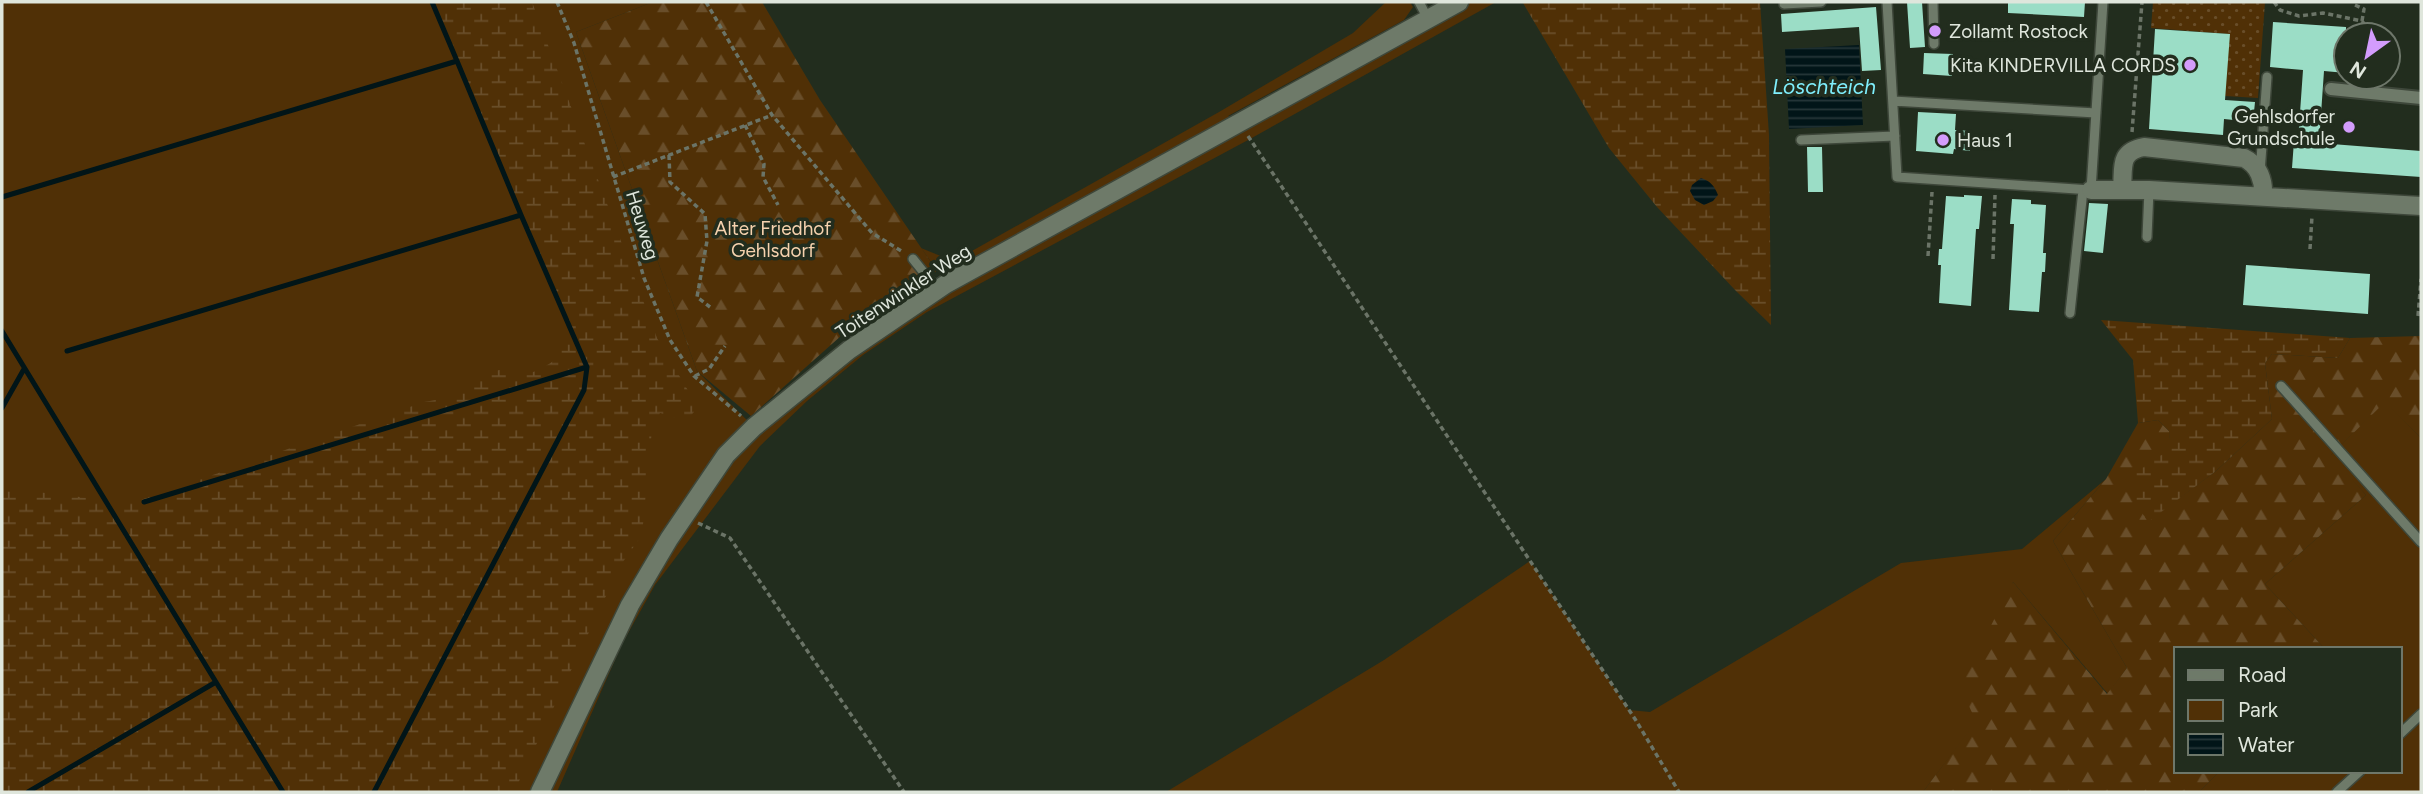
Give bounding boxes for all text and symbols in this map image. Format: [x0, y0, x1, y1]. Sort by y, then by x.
place label: Zollamt Rostock [1949, 20, 2088, 43]
north arrow [2332, 21, 2402, 91]
marker: Zollamt Rostock [1927, 23, 1943, 39]
place label: Kita KINDERVILLA CORDS [1950, 54, 2176, 77]
text: N [2346, 56, 2370, 83]
marker: Kita KINDERVILLA CORDS [2182, 57, 2198, 73]
water label: Löschteich [1772, 74, 1876, 99]
place label: Gehlsdorfer Grundschule [2227, 105, 2336, 150]
marker: Gehlsdorfer Grundschule [2341, 119, 2357, 135]
place label: Haus 1 [1957, 129, 2013, 152]
marker: Haus 1 [1935, 132, 1951, 148]
street label: Heuweg [621, 188, 664, 263]
park label: Alter Friedhof Gehlsdorf [715, 217, 831, 262]
street label: Toitenwinkler Weg [831, 239, 975, 344]
legend [2174, 647, 2402, 773]
text: Road [2238, 662, 2286, 687]
text: Park [2238, 697, 2279, 722]
text: Water [2238, 732, 2294, 757]

